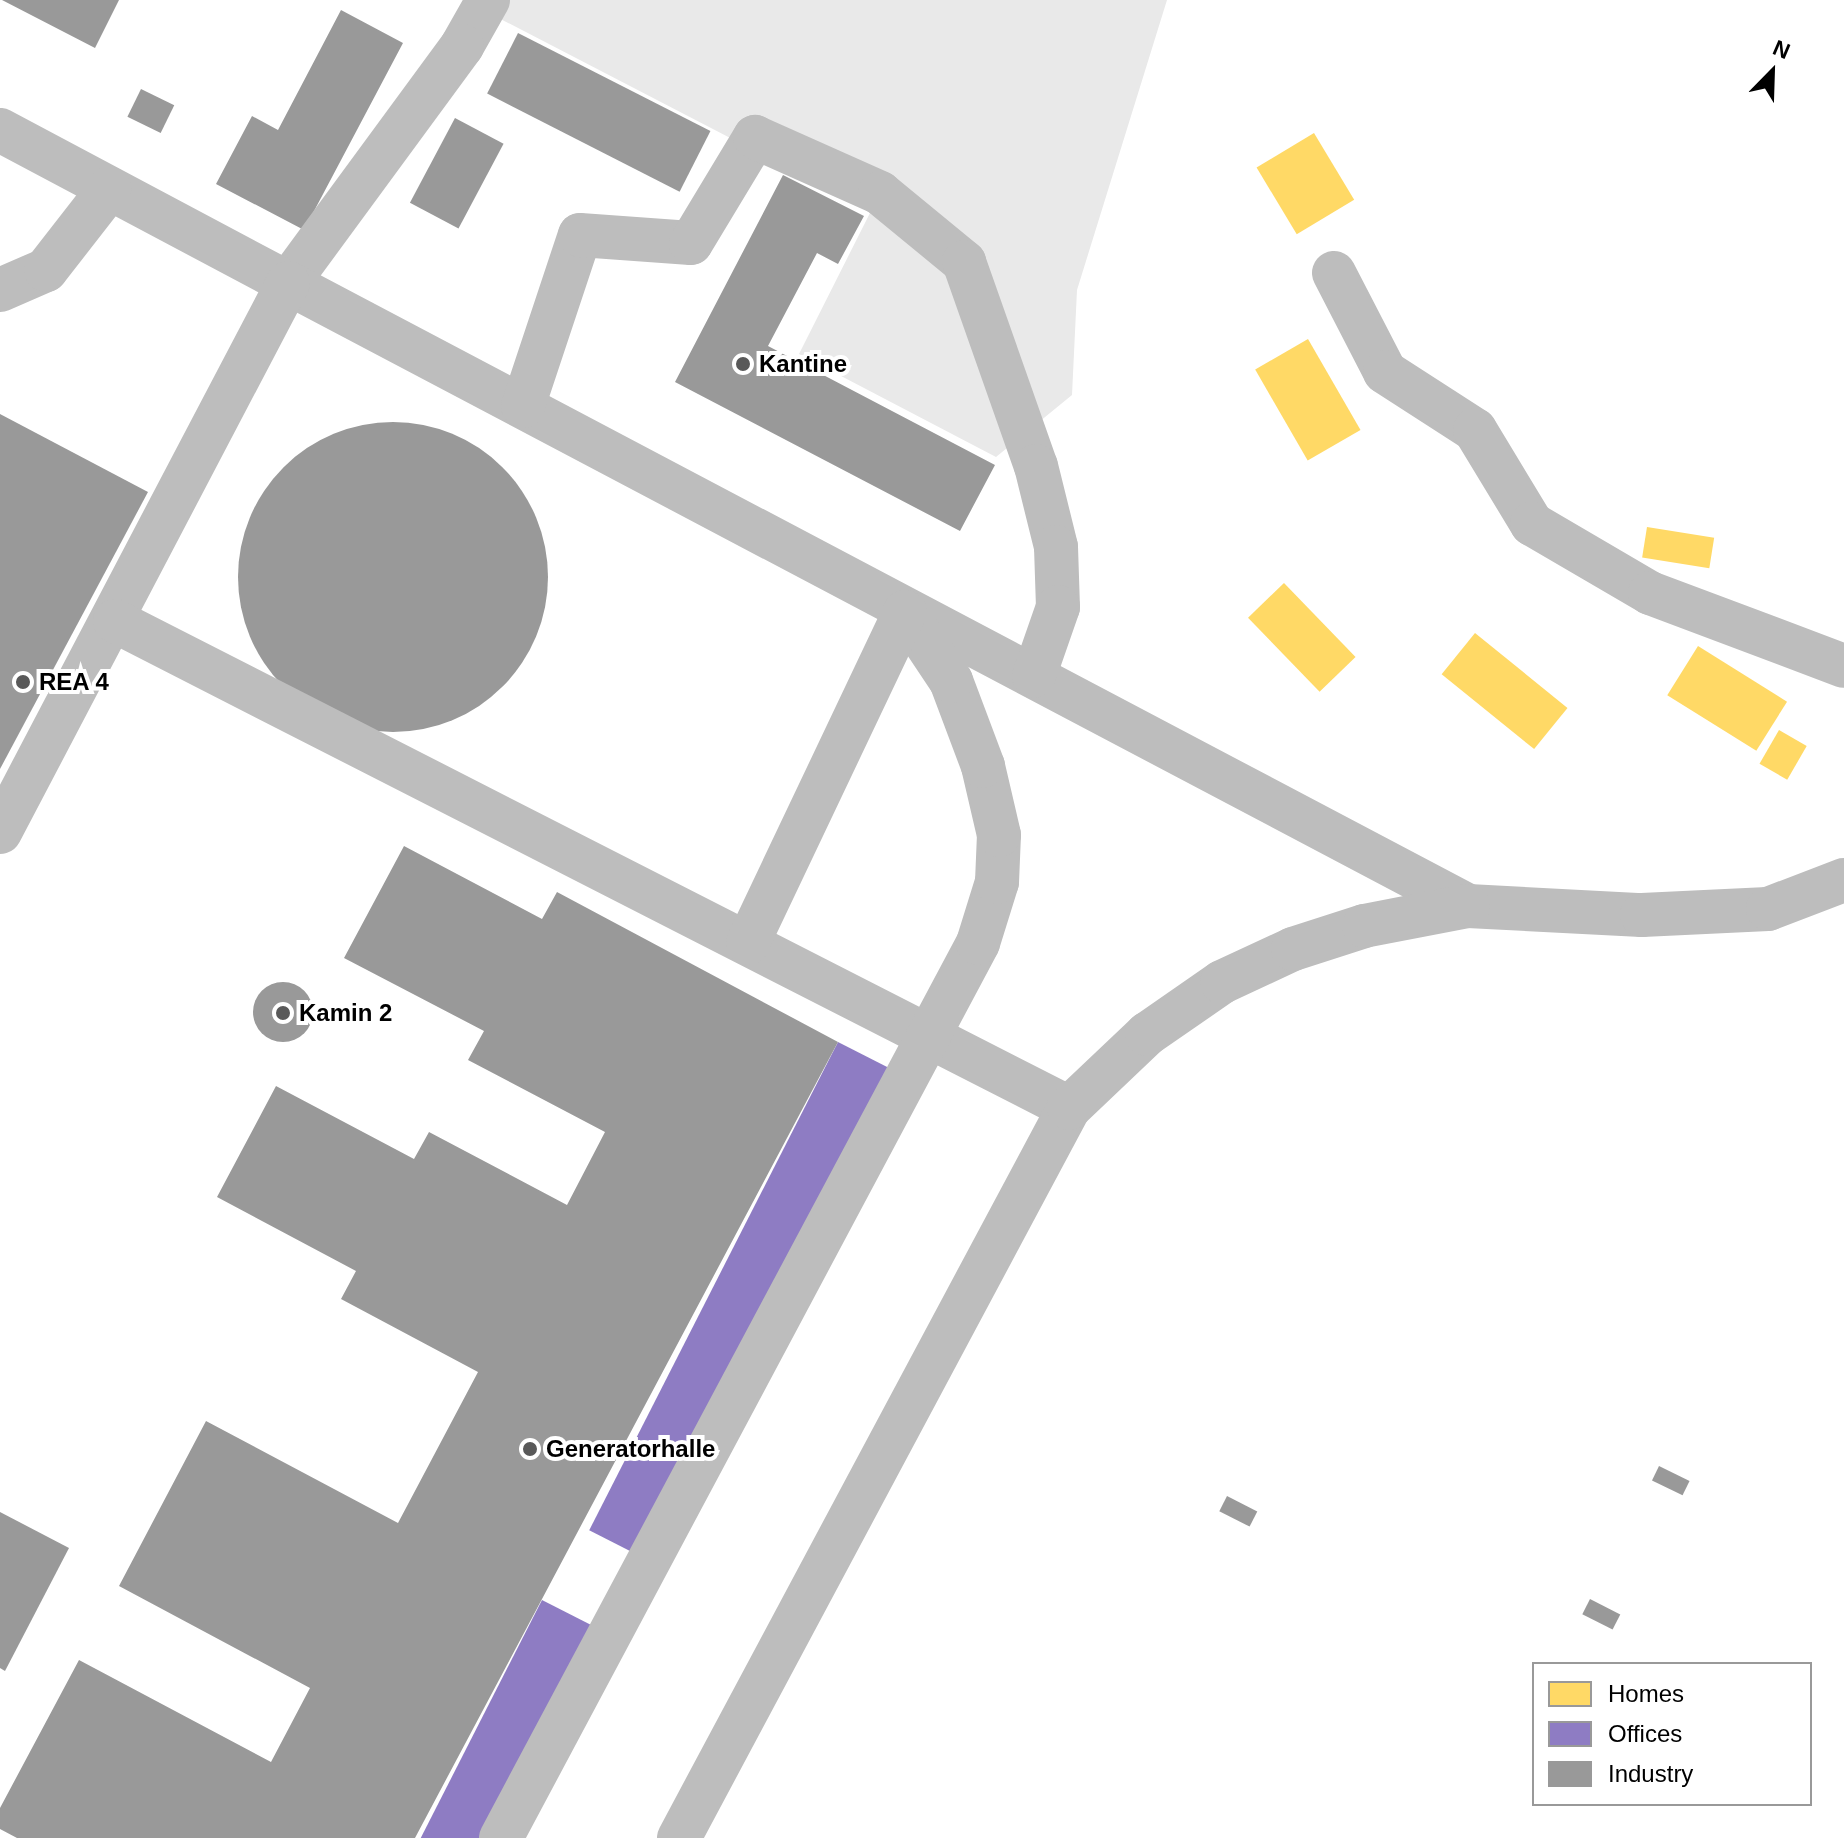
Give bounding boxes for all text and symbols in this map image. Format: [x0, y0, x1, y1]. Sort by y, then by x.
north arrow [1732, 32, 1812, 112]
text: N [1769, 35, 1794, 64]
place label: Kantine [759, 350, 847, 378]
marker: Kantine [734, 355, 752, 373]
place label: REA 4 [39, 668, 110, 696]
marker: REA 4 [14, 673, 32, 691]
place label: Kamin 2 [299, 999, 392, 1027]
marker: Kamin 2 [274, 1004, 292, 1022]
place label: Generatorhalle [546, 1435, 715, 1463]
marker: Generatorhalle [521, 1440, 539, 1458]
legend [1532, 1662, 1812, 1806]
text: Homes [1608, 1680, 1684, 1707]
text: Offices [1608, 1720, 1682, 1747]
text: Industry [1608, 1760, 1693, 1787]

